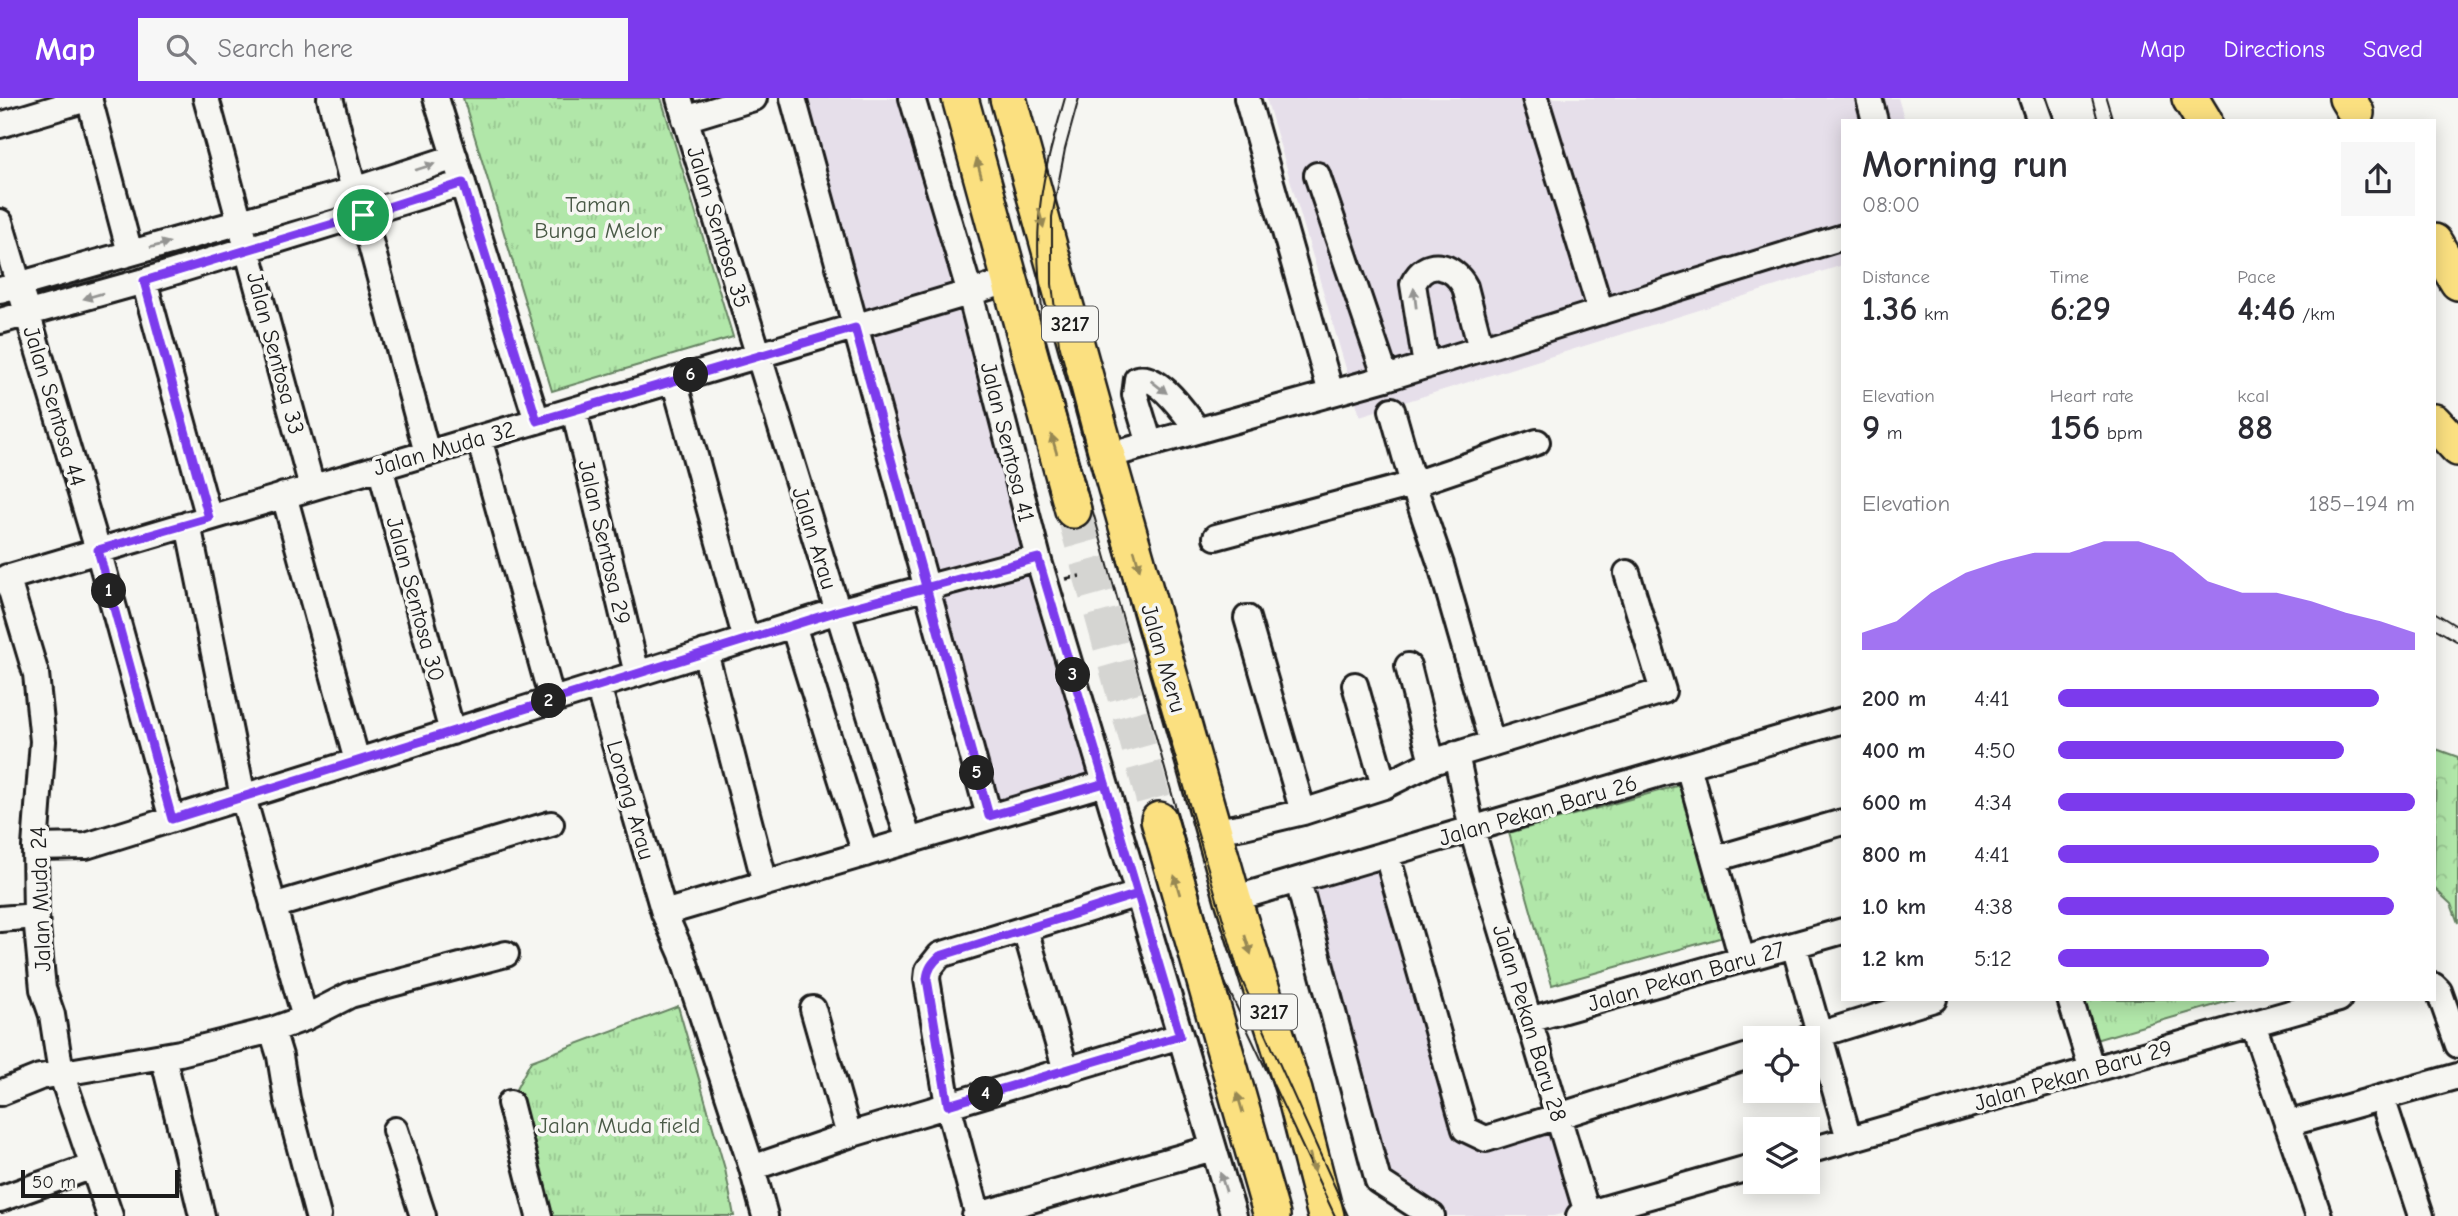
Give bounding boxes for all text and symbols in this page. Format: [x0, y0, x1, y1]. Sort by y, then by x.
search box [138, 18, 628, 81]
text: Map [35, 30, 96, 68]
icon: search [162, 30, 200, 68]
text: Search here [218, 34, 353, 64]
text: Map [2140, 35, 2186, 63]
text: Directions [2224, 35, 2325, 63]
text: Saved [2363, 35, 2423, 63]
button: share [2341, 142, 2415, 216]
street label: Jalan Sentosa 35 [681, 143, 756, 311]
text: Morning run [1862, 143, 2068, 187]
one-way arrow [973, 157, 983, 178]
one-way arrow [415, 161, 436, 172]
pin [333, 185, 393, 245]
park label: Taman Bunga Melor [534, 191, 663, 244]
text: 08:00 [1862, 191, 1920, 218]
icon: arrive [344, 196, 382, 234]
one-way arrow [1036, 208, 1047, 230]
one-way arrow [149, 239, 171, 250]
text: Distance [1862, 266, 1930, 288]
text: Time [2050, 266, 2089, 288]
text: Pace [2237, 266, 2276, 288]
street label: Jalan Sentosa 33 [241, 269, 310, 437]
one-way arrow [1409, 287, 1420, 309]
text: 1.36 [1862, 288, 1918, 329]
text: 6:29 [2050, 288, 2111, 329]
text: 4:46 [2237, 288, 2296, 329]
one-way arrow [82, 291, 103, 301]
text: km [1918, 303, 1949, 325]
text: /km [2296, 303, 2335, 325]
road number: 3217 [1042, 306, 1098, 342]
street label: Jalan Sentosa 44 [17, 323, 92, 489]
pin: 6 [674, 358, 708, 392]
street label: Jalan Sentosa 41 [975, 359, 1040, 525]
text: 6 [686, 363, 695, 385]
one-way arrow [1150, 380, 1168, 395]
text: Elevation [1862, 385, 1935, 407]
text: Heart rate [2050, 385, 2133, 407]
text: kcal [2237, 385, 2269, 407]
text: 9 [1862, 407, 1880, 448]
text: 156 [2050, 407, 2100, 448]
text: 88 [2237, 407, 2273, 448]
street label: Jalan Muda 32 [370, 415, 518, 482]
text: m [1880, 422, 1902, 444]
text: bpm [2100, 422, 2143, 444]
one-way arrow [1049, 433, 1059, 454]
street label: Jalan Sentosa 29 [572, 457, 637, 627]
street label: Jalan Arau [786, 484, 843, 592]
text: Elevation [1862, 490, 1950, 517]
text: 185–194 m [2309, 490, 2415, 517]
street label: Jalan Sentosa 30 [381, 514, 450, 684]
one-way arrow [1132, 550, 1142, 571]
pin: 1 [92, 574, 126, 608]
text: 1 [105, 579, 112, 601]
street label: Jalan Meru [1135, 601, 1192, 715]
pin: 3 [1056, 658, 1090, 692]
text: 3 [1068, 663, 1077, 685]
pin: 2 [532, 684, 566, 718]
text: 200 m [1862, 685, 1926, 712]
text: 4:41 [1974, 685, 2010, 712]
text: 2 [544, 689, 553, 711]
text: 400 m [1862, 737, 1926, 764]
text: 4:50 [1974, 737, 2016, 764]
street label: Lorong Arau [601, 738, 660, 863]
pin: 5 [960, 756, 995, 790]
text: 5 [971, 761, 982, 783]
street label: Jalan Pekan Baru 26 [1436, 769, 1641, 852]
text: 600 m [1862, 789, 1927, 816]
text: 4:34 [1974, 789, 2012, 816]
street label: Jalan Muda 24 [24, 826, 57, 972]
text: 800 m [1862, 841, 1927, 868]
text: 4:41 [1974, 841, 2010, 868]
one-way arrow [1172, 874, 1182, 895]
text: 1.0 km [1862, 893, 1926, 920]
text: 4:38 [1974, 893, 2013, 920]
street label: Jalan Pekan Baru 28 [1487, 921, 1572, 1125]
one-way arrow [1243, 935, 1254, 956]
street label: Jalan Pekan Baru 27 [1585, 935, 1788, 1018]
text: 1.2 km [1862, 945, 1924, 972]
text: 5:12 [1974, 945, 2012, 972]
road number: 3217 [1241, 995, 1297, 1030]
map controls [1743, 1026, 1820, 1194]
button: locate [1743, 1026, 1820, 1103]
street label: Jalan Pekan Baru 29 [1971, 1034, 2175, 1117]
pin: 4 [968, 1076, 1004, 1112]
text: 4 [981, 1082, 990, 1104]
one-way arrow [1234, 1093, 1244, 1114]
park label: Jalan Muda field [538, 1112, 700, 1139]
button: layers [1743, 1117, 1820, 1194]
one-way arrow [1307, 1153, 1318, 1175]
scale bar [21, 1167, 178, 1199]
text: 50 m [32, 1171, 76, 1193]
one-way arrow [1218, 1171, 1228, 1192]

